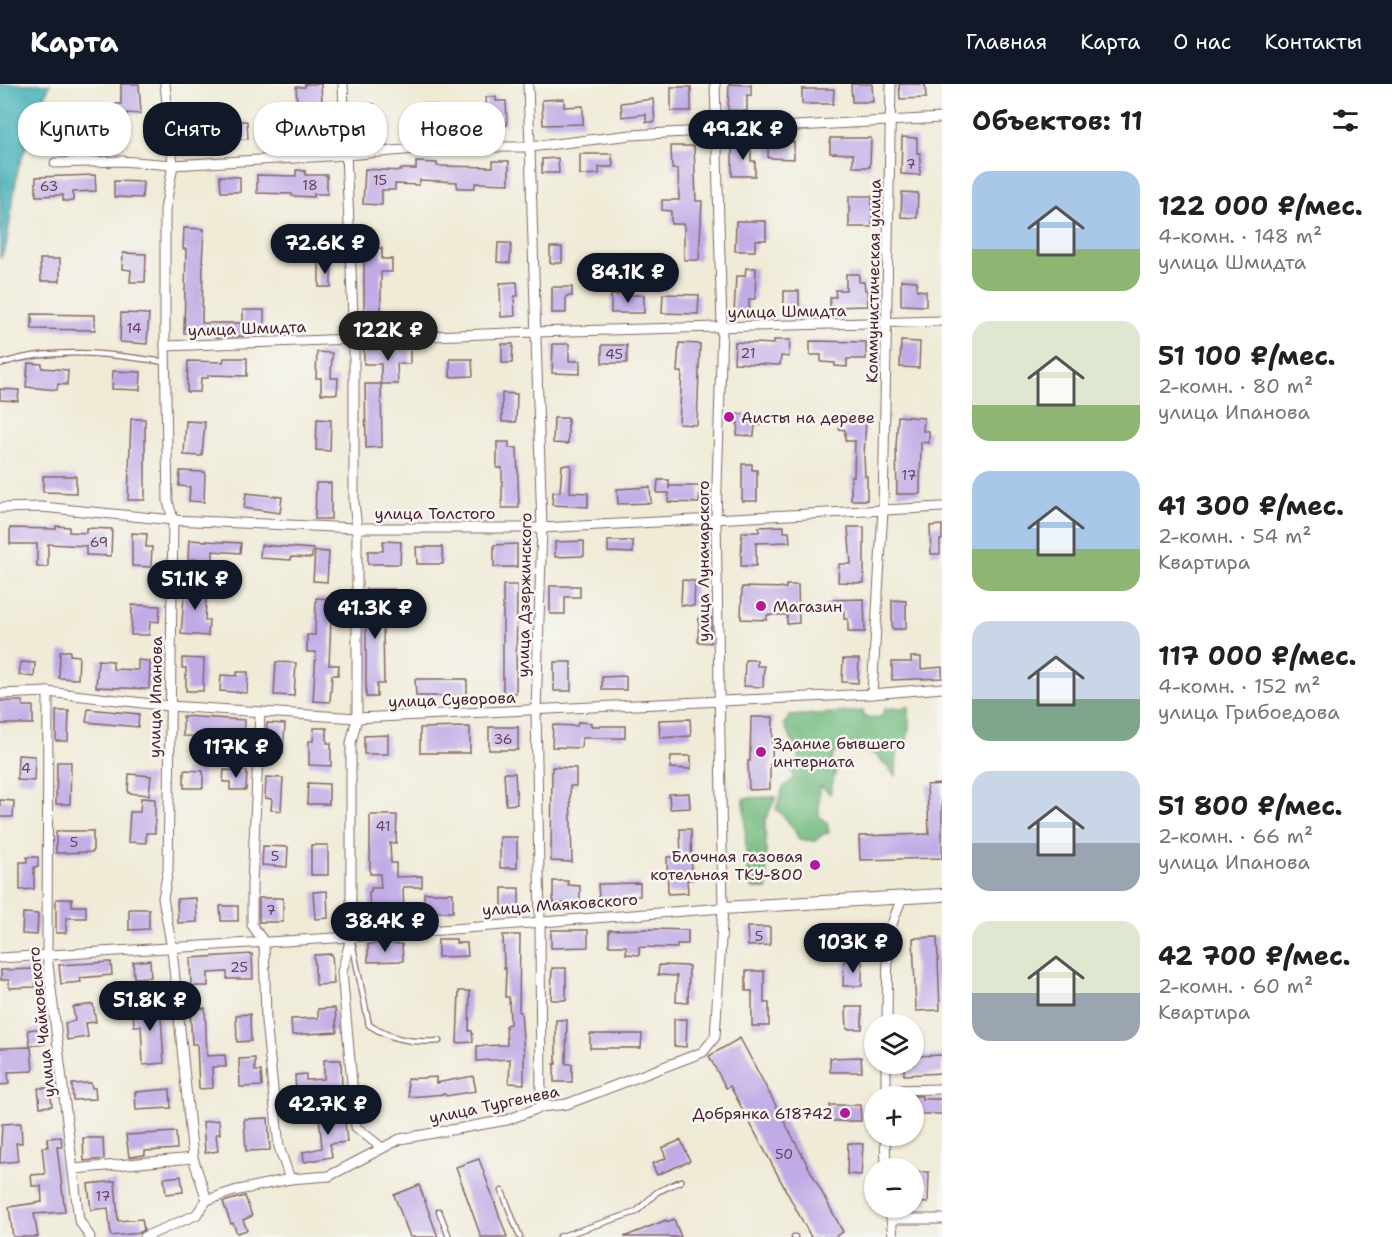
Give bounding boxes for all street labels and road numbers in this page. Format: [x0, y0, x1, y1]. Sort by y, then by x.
street label: Коммунистическая улица [861, 179, 886, 383]
street label: улица Шмидта [728, 300, 847, 323]
street label: улица Шмидта [187, 316, 307, 341]
street label: улица Луначарского [693, 480, 714, 642]
street label: улица Толстого [374, 503, 496, 524]
street label: улица Дзержинского [513, 512, 536, 678]
street label: улица Ипанова [144, 636, 167, 758]
street label: улица Суворова [388, 687, 516, 712]
street label: улица Маяковского [481, 889, 639, 920]
street label: улица Чайковского [23, 945, 60, 1098]
street label: улица Тургенева [427, 1080, 561, 1129]

